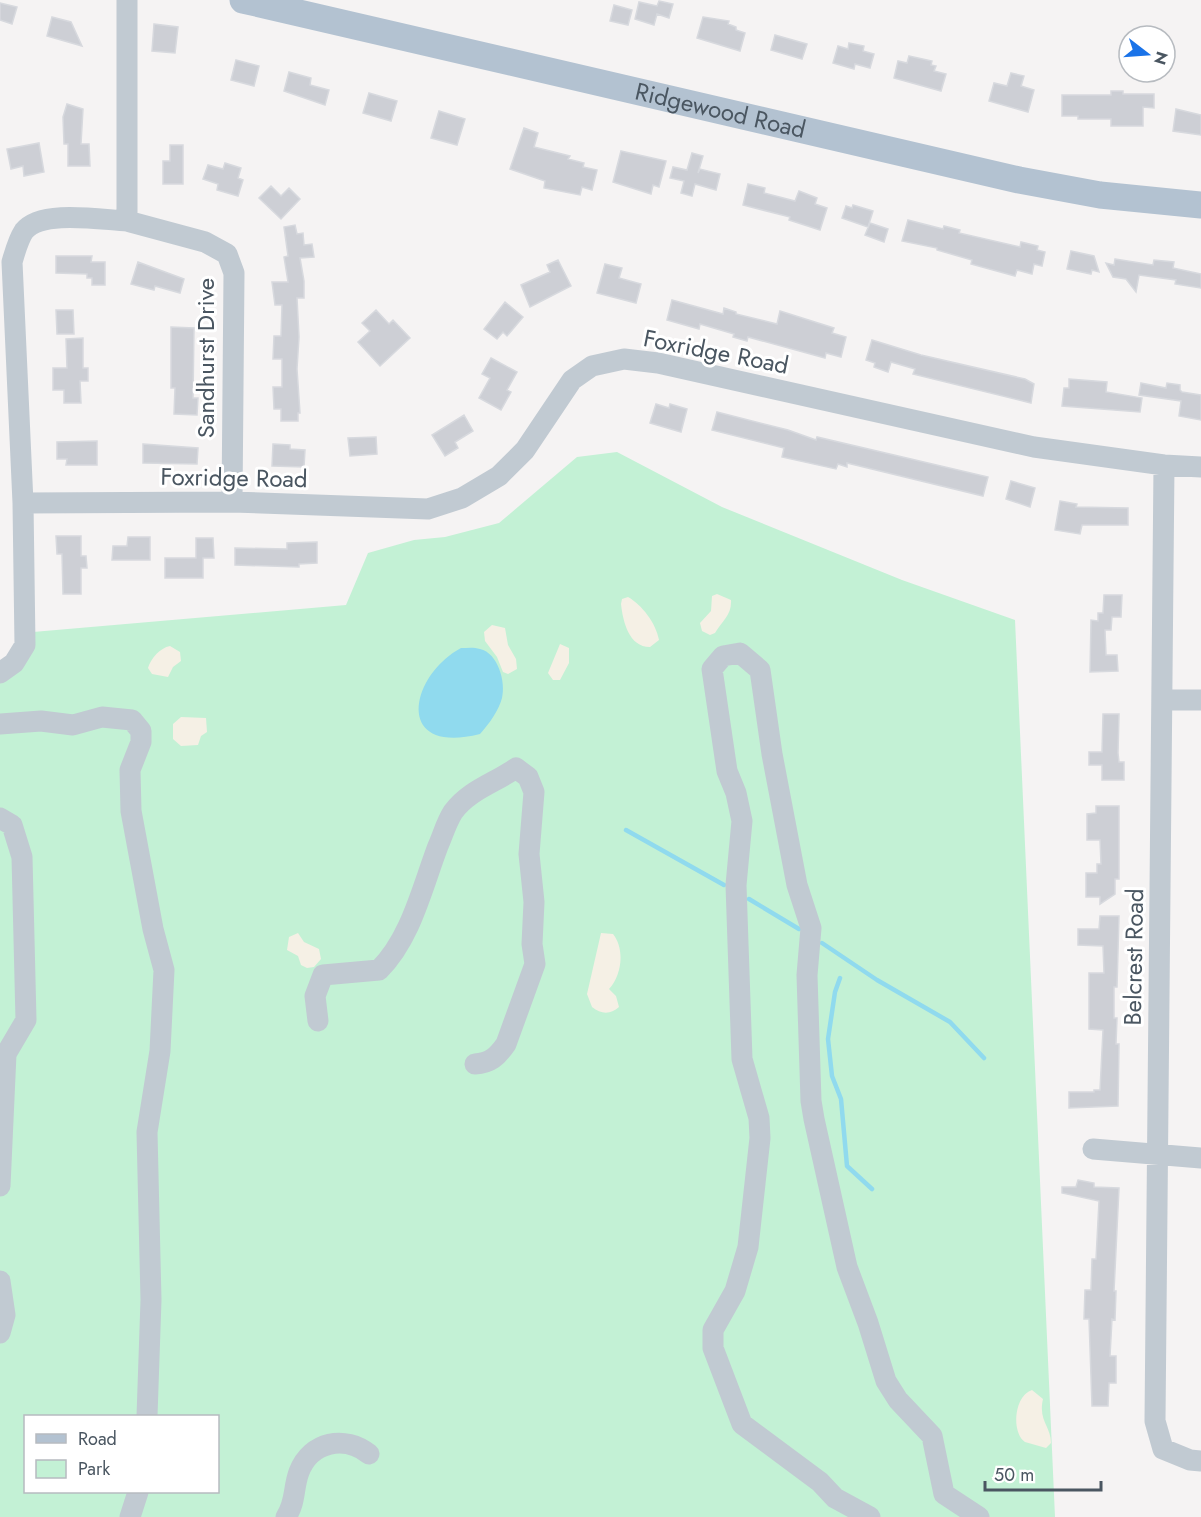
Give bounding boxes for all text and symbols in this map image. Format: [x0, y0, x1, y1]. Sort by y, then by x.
north arrow [1117, 24, 1177, 84]
text: N [1148, 49, 1174, 68]
street label: Ridgewood Road [632, 74, 809, 147]
street label: Sandhurst Drive [188, 278, 223, 438]
street label: Foxridge Road [640, 320, 792, 383]
street label: Foxridge Road [160, 459, 308, 496]
street label: Belcrest Road [1115, 888, 1152, 1026]
legend [24, 1415, 219, 1493]
text: Road [78, 1426, 117, 1452]
scale bar [985, 1454, 1100, 1492]
text: Park [78, 1456, 110, 1482]
text: 50 m [994, 1462, 1034, 1488]

